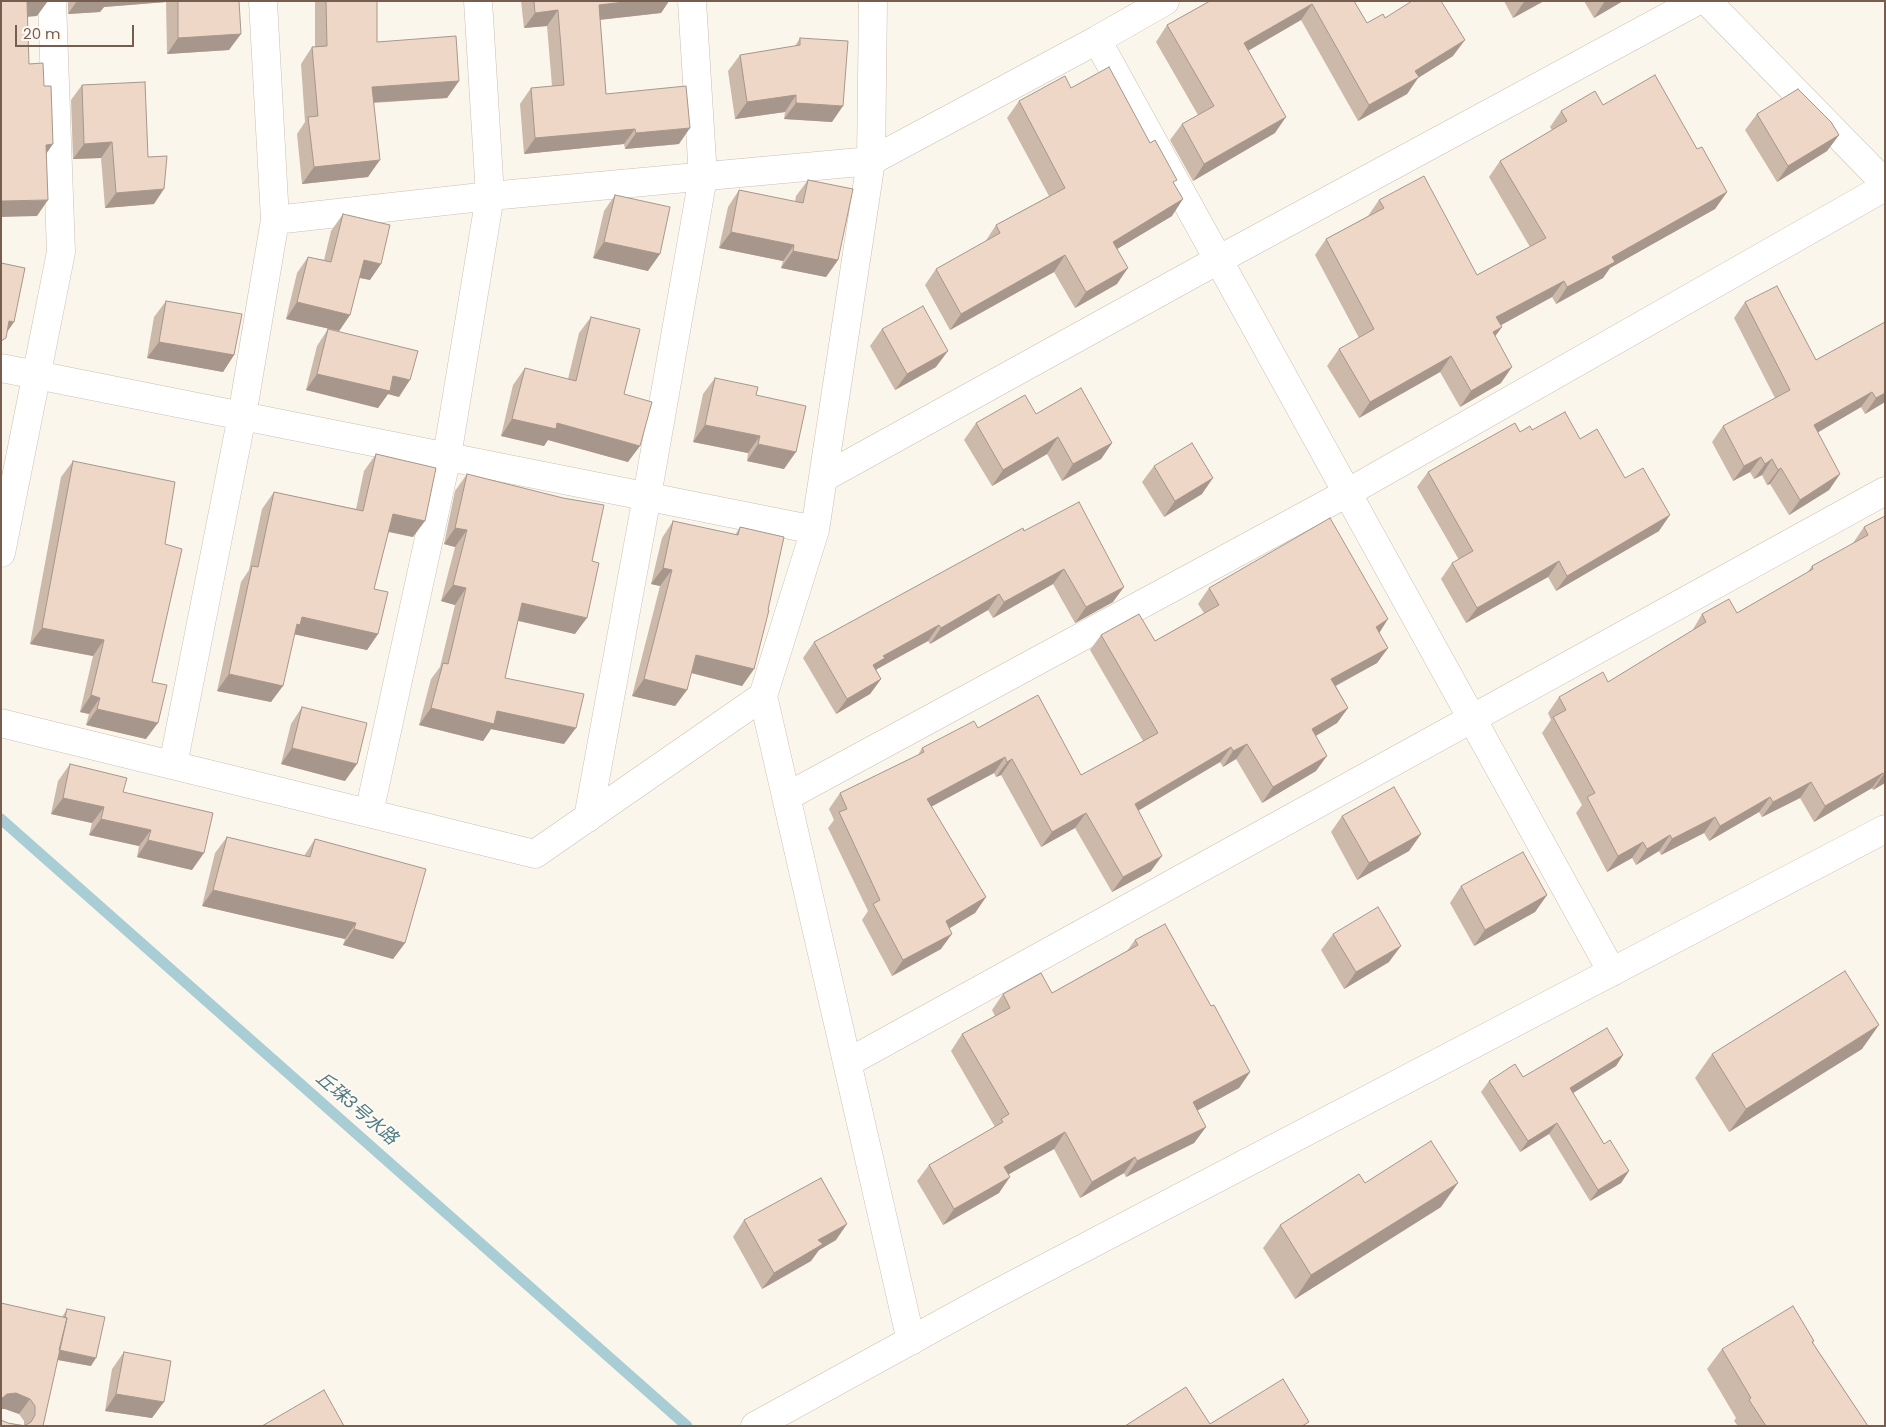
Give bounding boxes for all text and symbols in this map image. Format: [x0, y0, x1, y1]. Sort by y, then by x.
scale bar [18, 15, 136, 47]
text: 20 m [23, 23, 61, 44]
water label: 丘珠3号水路 [311, 1068, 401, 1150]

